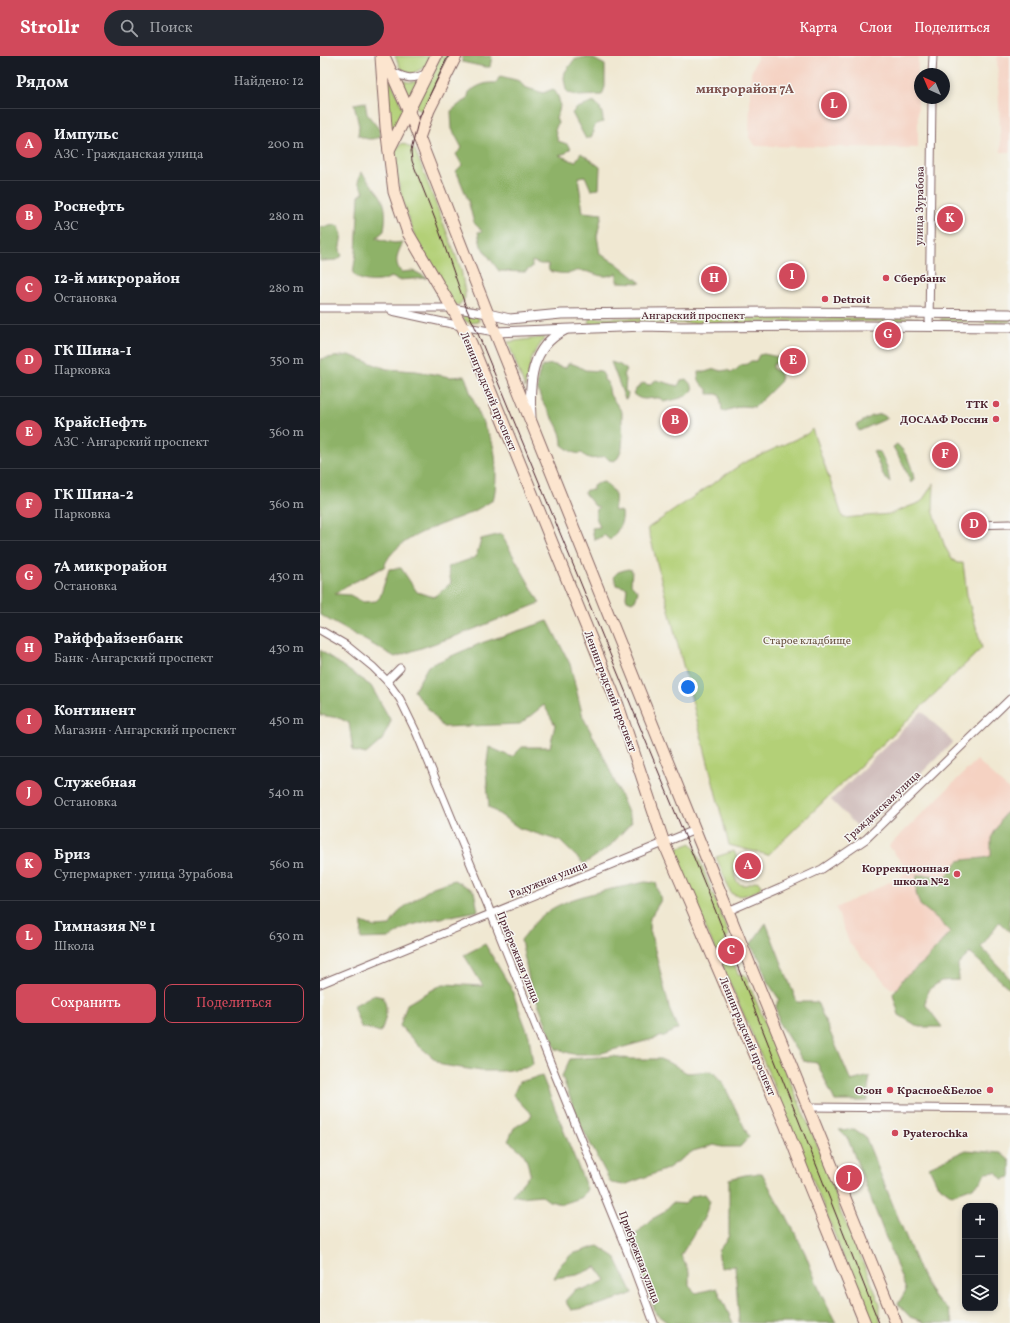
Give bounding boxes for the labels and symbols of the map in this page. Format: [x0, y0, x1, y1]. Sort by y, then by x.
north arrow [914, 68, 950, 104]
district label: микрорайон 7А [696, 81, 795, 99]
pin: L [821, 90, 847, 120]
street label: улица Зурабова [912, 166, 929, 246]
pin: K [937, 204, 963, 234]
pin: I [779, 261, 805, 291]
pin: H [701, 264, 727, 294]
place label: Сбербанк [894, 272, 946, 287]
marker: Сбербанк [881, 273, 891, 283]
place label: Detroit [833, 293, 870, 308]
marker: Detroit [820, 294, 830, 304]
street label: Ангарский проспект [641, 309, 745, 324]
pin: G [875, 320, 901, 350]
street label: Ленинградский проспект [456, 330, 520, 454]
pin: E [780, 346, 806, 376]
place label: ТТК [966, 398, 988, 413]
marker: ТТК [991, 399, 1001, 409]
pin: B [662, 406, 688, 436]
place label: ДОСААФ России [900, 413, 988, 428]
marker: ДОСААФ России [991, 414, 1001, 424]
pin: F [932, 440, 958, 470]
pin: D [961, 510, 987, 540]
street label: Ленинградский проспект [580, 629, 640, 755]
park label: Старое кладбище [763, 634, 851, 649]
your location [678, 677, 698, 697]
street label: Гражданская улица [842, 767, 925, 846]
pin: A [735, 851, 761, 881]
street label: Радужная улица [507, 858, 590, 903]
place label: Коррекционная школа №2 [862, 862, 949, 890]
marker: Коррекционная школа №2 [952, 869, 962, 879]
street label: Прибрежная улица [492, 909, 543, 1006]
pin: C [718, 936, 744, 966]
street label: Ленинградский проспект [715, 975, 779, 1099]
place label: Озон [855, 1084, 882, 1099]
place label: Красное&Белое [897, 1084, 982, 1099]
marker: Озон [885, 1085, 895, 1095]
marker: Красное&Белое [985, 1085, 995, 1095]
place label: Pyaterochka [903, 1127, 968, 1142]
marker: Pyaterochka [890, 1128, 900, 1138]
pin: J [836, 1163, 862, 1193]
street label: Прибрежная улица [614, 1209, 663, 1306]

